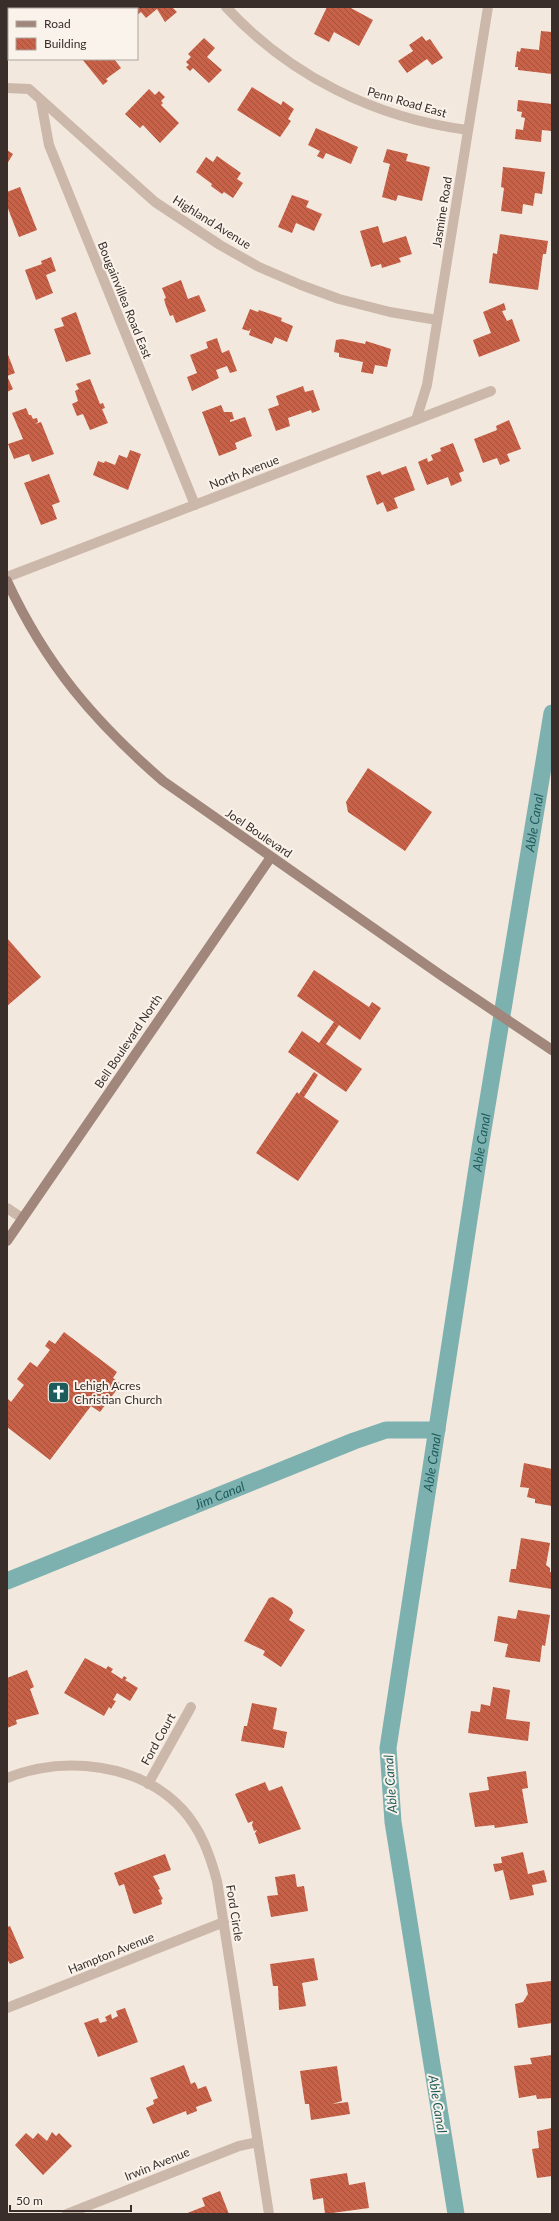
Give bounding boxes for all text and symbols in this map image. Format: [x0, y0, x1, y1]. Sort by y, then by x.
legend [8, 8, 138, 60]
text: Road [44, 16, 71, 31]
text: Building [44, 36, 87, 51]
street label: Penn Road East [366, 84, 449, 121]
street label: Jasmine Road [429, 176, 455, 248]
street label: Highland Avenue [170, 192, 254, 252]
street label: Bougainvillea Road East [95, 239, 156, 361]
street label: North Avenue [207, 452, 281, 492]
water label: Able Canal [521, 792, 547, 854]
street label: Joel Boulevard [223, 805, 295, 861]
street label: Bell Boulevard North [91, 991, 165, 1091]
water label: Able Canal [468, 1112, 494, 1173]
place label: Lehigh Acres Christian Church [74, 1378, 162, 1407]
church icon: Lehigh Acres Christian Church [46, 1379, 72, 1405]
water label: Able Canal [419, 1432, 444, 1494]
water label: Jim Canal [191, 1478, 247, 1513]
street label: Ford Court [138, 1710, 179, 1768]
water label: Able Canal [380, 1754, 400, 1815]
street label: Ford Circle [223, 1884, 247, 1942]
street label: Hampton Avenue [66, 1929, 156, 1977]
water label: Able Canal [425, 2073, 450, 2134]
street label: Irwin Avenue [122, 2144, 192, 2184]
scale bar [10, 2187, 131, 2213]
text: 50 m [16, 2193, 43, 2208]

